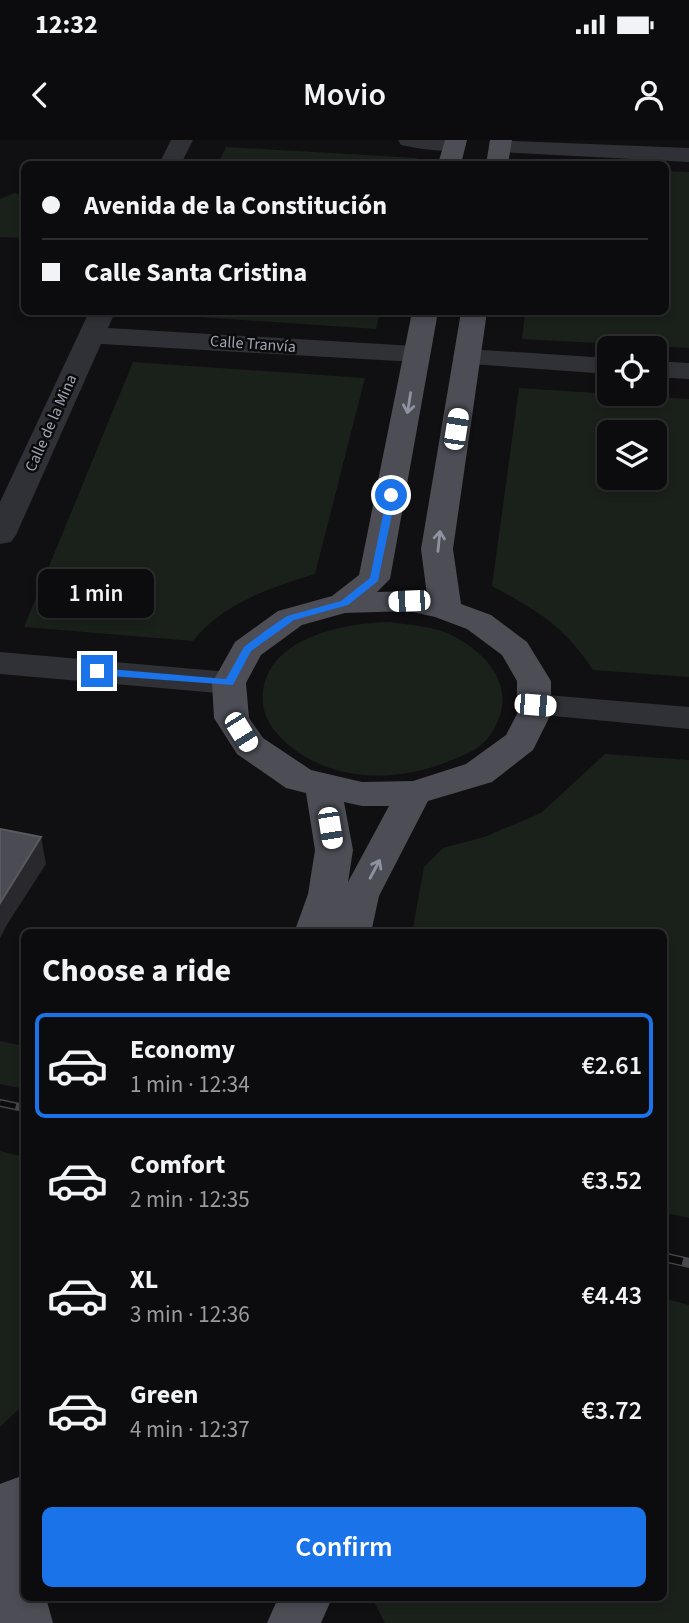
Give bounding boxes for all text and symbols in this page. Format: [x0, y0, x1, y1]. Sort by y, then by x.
text: 12:32 [35, 6, 98, 43]
text: Movio [303, 72, 386, 118]
icon: back [21, 76, 59, 114]
icon: person [630, 76, 668, 114]
text: Avenida de la Constitución [84, 187, 387, 224]
text: Calle Santa Cristina [84, 254, 307, 291]
street label: Calle Tranvía [209, 330, 297, 358]
map controls [597, 336, 667, 490]
button: locate [597, 336, 667, 406]
street label: Calle de la Mina [20, 371, 82, 475]
one-way arrow [402, 391, 415, 414]
car [443, 407, 470, 451]
button: layers [597, 420, 667, 490]
route start [375, 479, 407, 511]
one-way arrow [433, 530, 446, 553]
callout: 1 min [39, 570, 155, 618]
text: 1 min [69, 577, 123, 610]
car [388, 590, 431, 612]
route end [81, 655, 113, 687]
car [514, 693, 557, 717]
car [221, 709, 262, 755]
car [317, 806, 344, 850]
one-way arrow [368, 860, 382, 880]
text: Choose a ride [42, 948, 231, 994]
text: Economy [130, 1031, 235, 1068]
icon: car [46, 1034, 109, 1097]
text: €2.61 [581, 1047, 642, 1084]
text: 1 min · 12:34 [130, 1068, 250, 1101]
text: Comfort [130, 1146, 225, 1183]
icon: car [46, 1149, 109, 1212]
text: €3.52 [581, 1162, 642, 1199]
text: 2 min · 12:35 [130, 1183, 250, 1216]
text: XL [130, 1261, 158, 1298]
icon: car [46, 1264, 109, 1327]
text: €4.43 [581, 1277, 642, 1314]
text: 3 min · 12:36 [130, 1298, 250, 1331]
text: Green [130, 1376, 198, 1413]
icon: car [46, 1379, 109, 1442]
text: €3.72 [581, 1392, 642, 1429]
text: 4 min · 12:37 [130, 1413, 250, 1446]
button: Confirm [42, 1507, 646, 1587]

